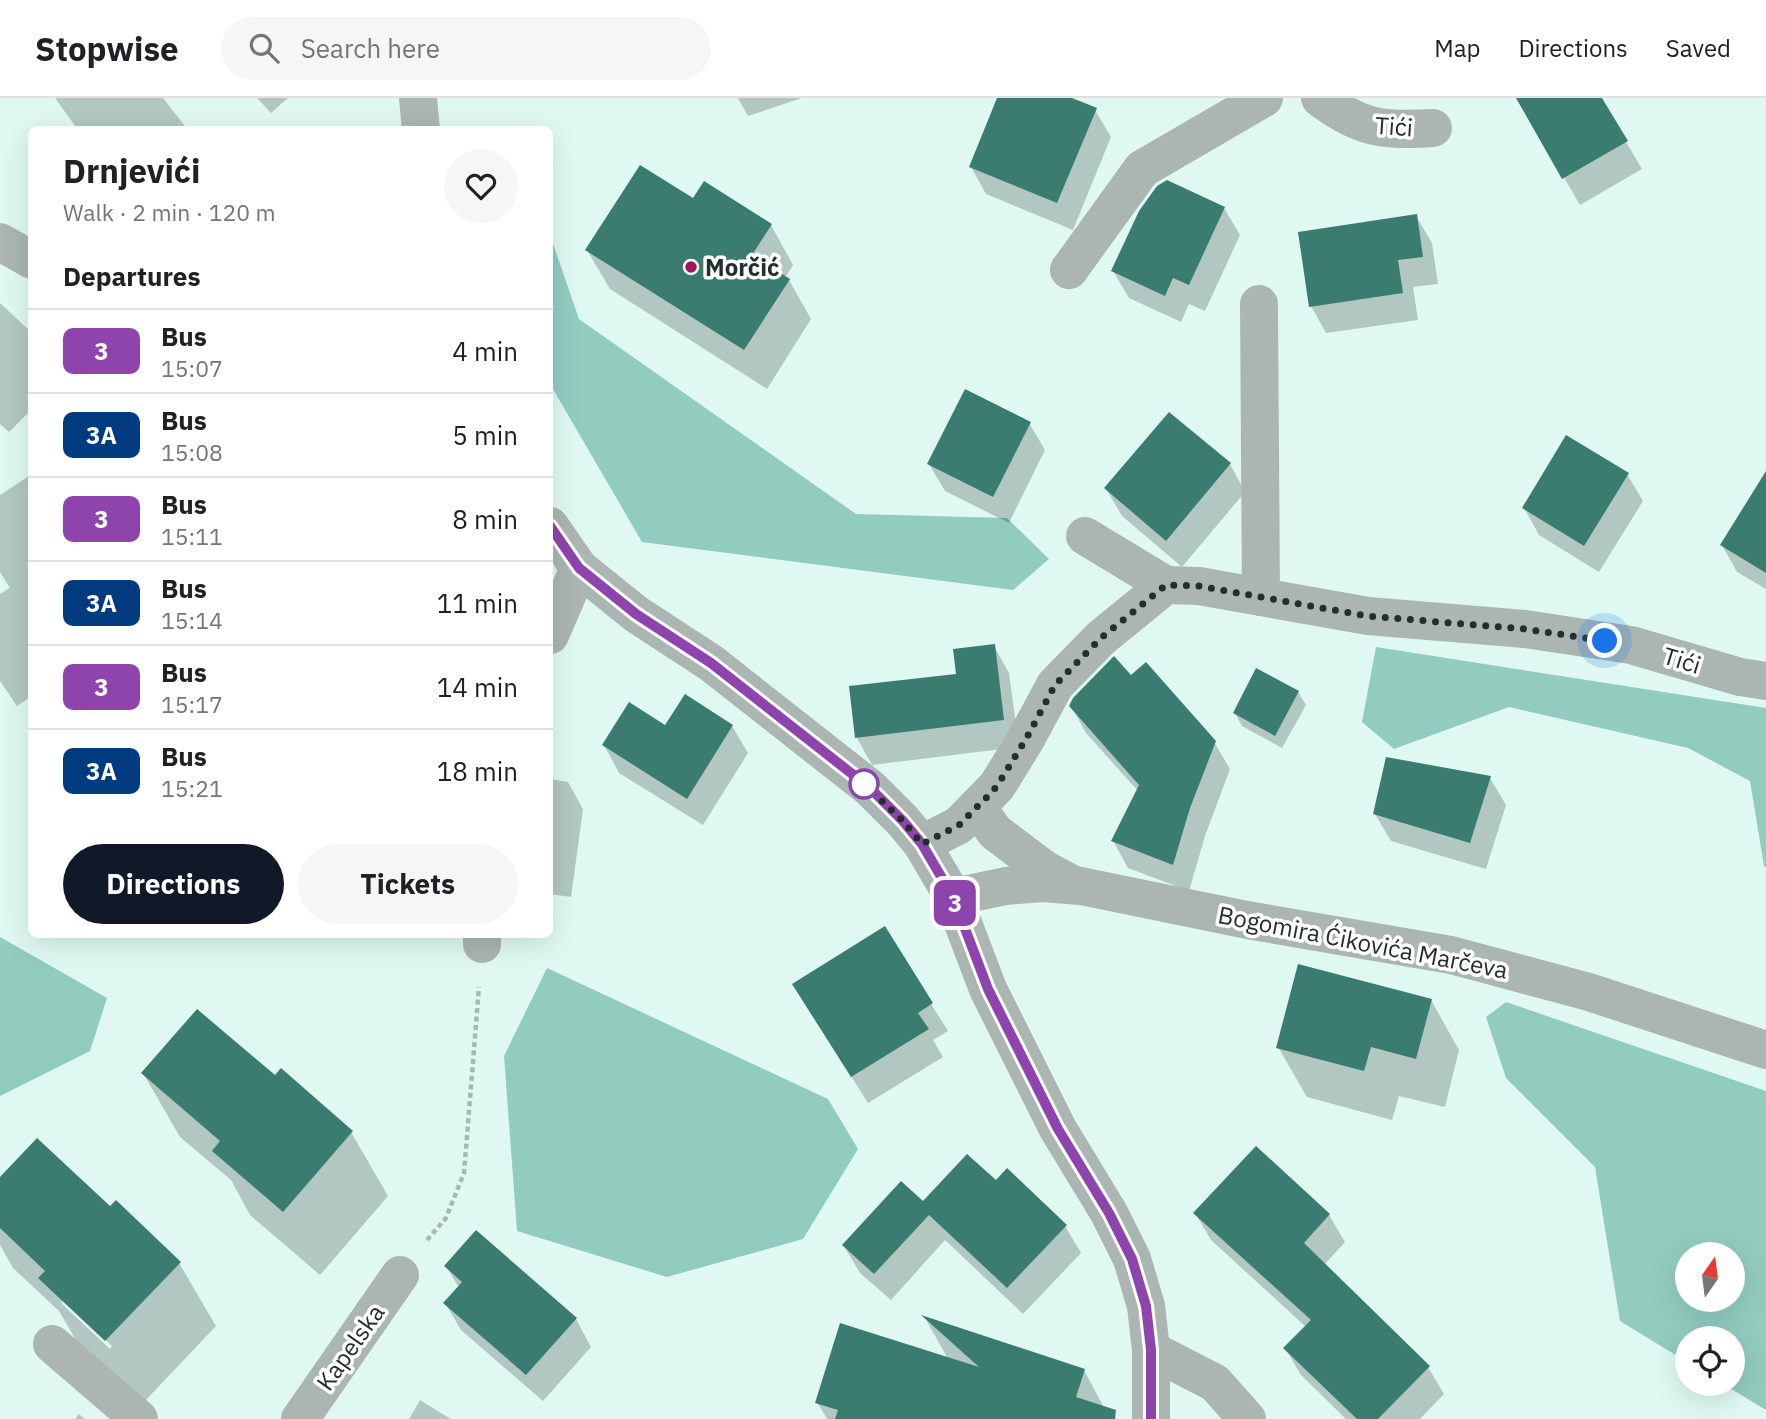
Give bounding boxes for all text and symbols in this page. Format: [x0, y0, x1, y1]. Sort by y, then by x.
search box [221, 17, 711, 80]
text: Stopwise [35, 27, 179, 70]
icon: search [245, 29, 283, 67]
text: Search here [301, 31, 440, 65]
text: Map [1434, 32, 1480, 64]
text: Directions [1518, 32, 1628, 64]
text: Saved [1666, 32, 1731, 64]
street label: Tići [1374, 109, 1414, 143]
text: Drnjevići [63, 149, 200, 192]
button: heart [444, 149, 518, 223]
text: Walk · 2 min · 120 m [63, 197, 276, 227]
place label: Morčić [705, 251, 779, 283]
text: Departures [63, 259, 201, 293]
marker: Morčić [683, 259, 699, 275]
text: Bus [161, 319, 207, 353]
text: 4 min [452, 334, 518, 368]
text: 3 [94, 335, 109, 367]
text: 15:07 [161, 353, 223, 383]
text: Bus [161, 403, 207, 437]
text: 5 min [452, 418, 518, 452]
text: 3A [86, 419, 117, 451]
text: 15:08 [161, 437, 223, 467]
text: Bus [161, 487, 207, 521]
text: 8 min [452, 502, 518, 536]
text: 3 [94, 503, 109, 535]
text: 15:11 [161, 521, 223, 551]
text: Bus [161, 571, 207, 605]
text: 11 min [437, 586, 518, 620]
text: 3A [86, 587, 117, 619]
text: 15:14 [161, 605, 223, 635]
your location [1587, 623, 1622, 658]
street label: Tići [1659, 639, 1705, 681]
text: Bus [161, 655, 207, 689]
text: 14 min [437, 670, 518, 704]
text: 3 [94, 671, 109, 703]
text: 15:17 [161, 689, 223, 719]
text: Bus [161, 739, 207, 773]
text: 18 min [437, 754, 518, 788]
text: 3A [86, 755, 117, 787]
unlabelled marker [849, 769, 879, 799]
text: 15:21 [161, 773, 223, 803]
button: Directions [63, 844, 284, 924]
button: Tickets [298, 844, 518, 924]
line badge: 3 [932, 880, 978, 926]
text: 3 [948, 887, 962, 919]
street label: Bogomira Ćikovića Marčeva [1216, 898, 1511, 986]
north arrow [1675, 1242, 1745, 1312]
map controls [1675, 1242, 1745, 1396]
street label: Kapelska [309, 1297, 391, 1396]
button: locate [1675, 1326, 1745, 1396]

